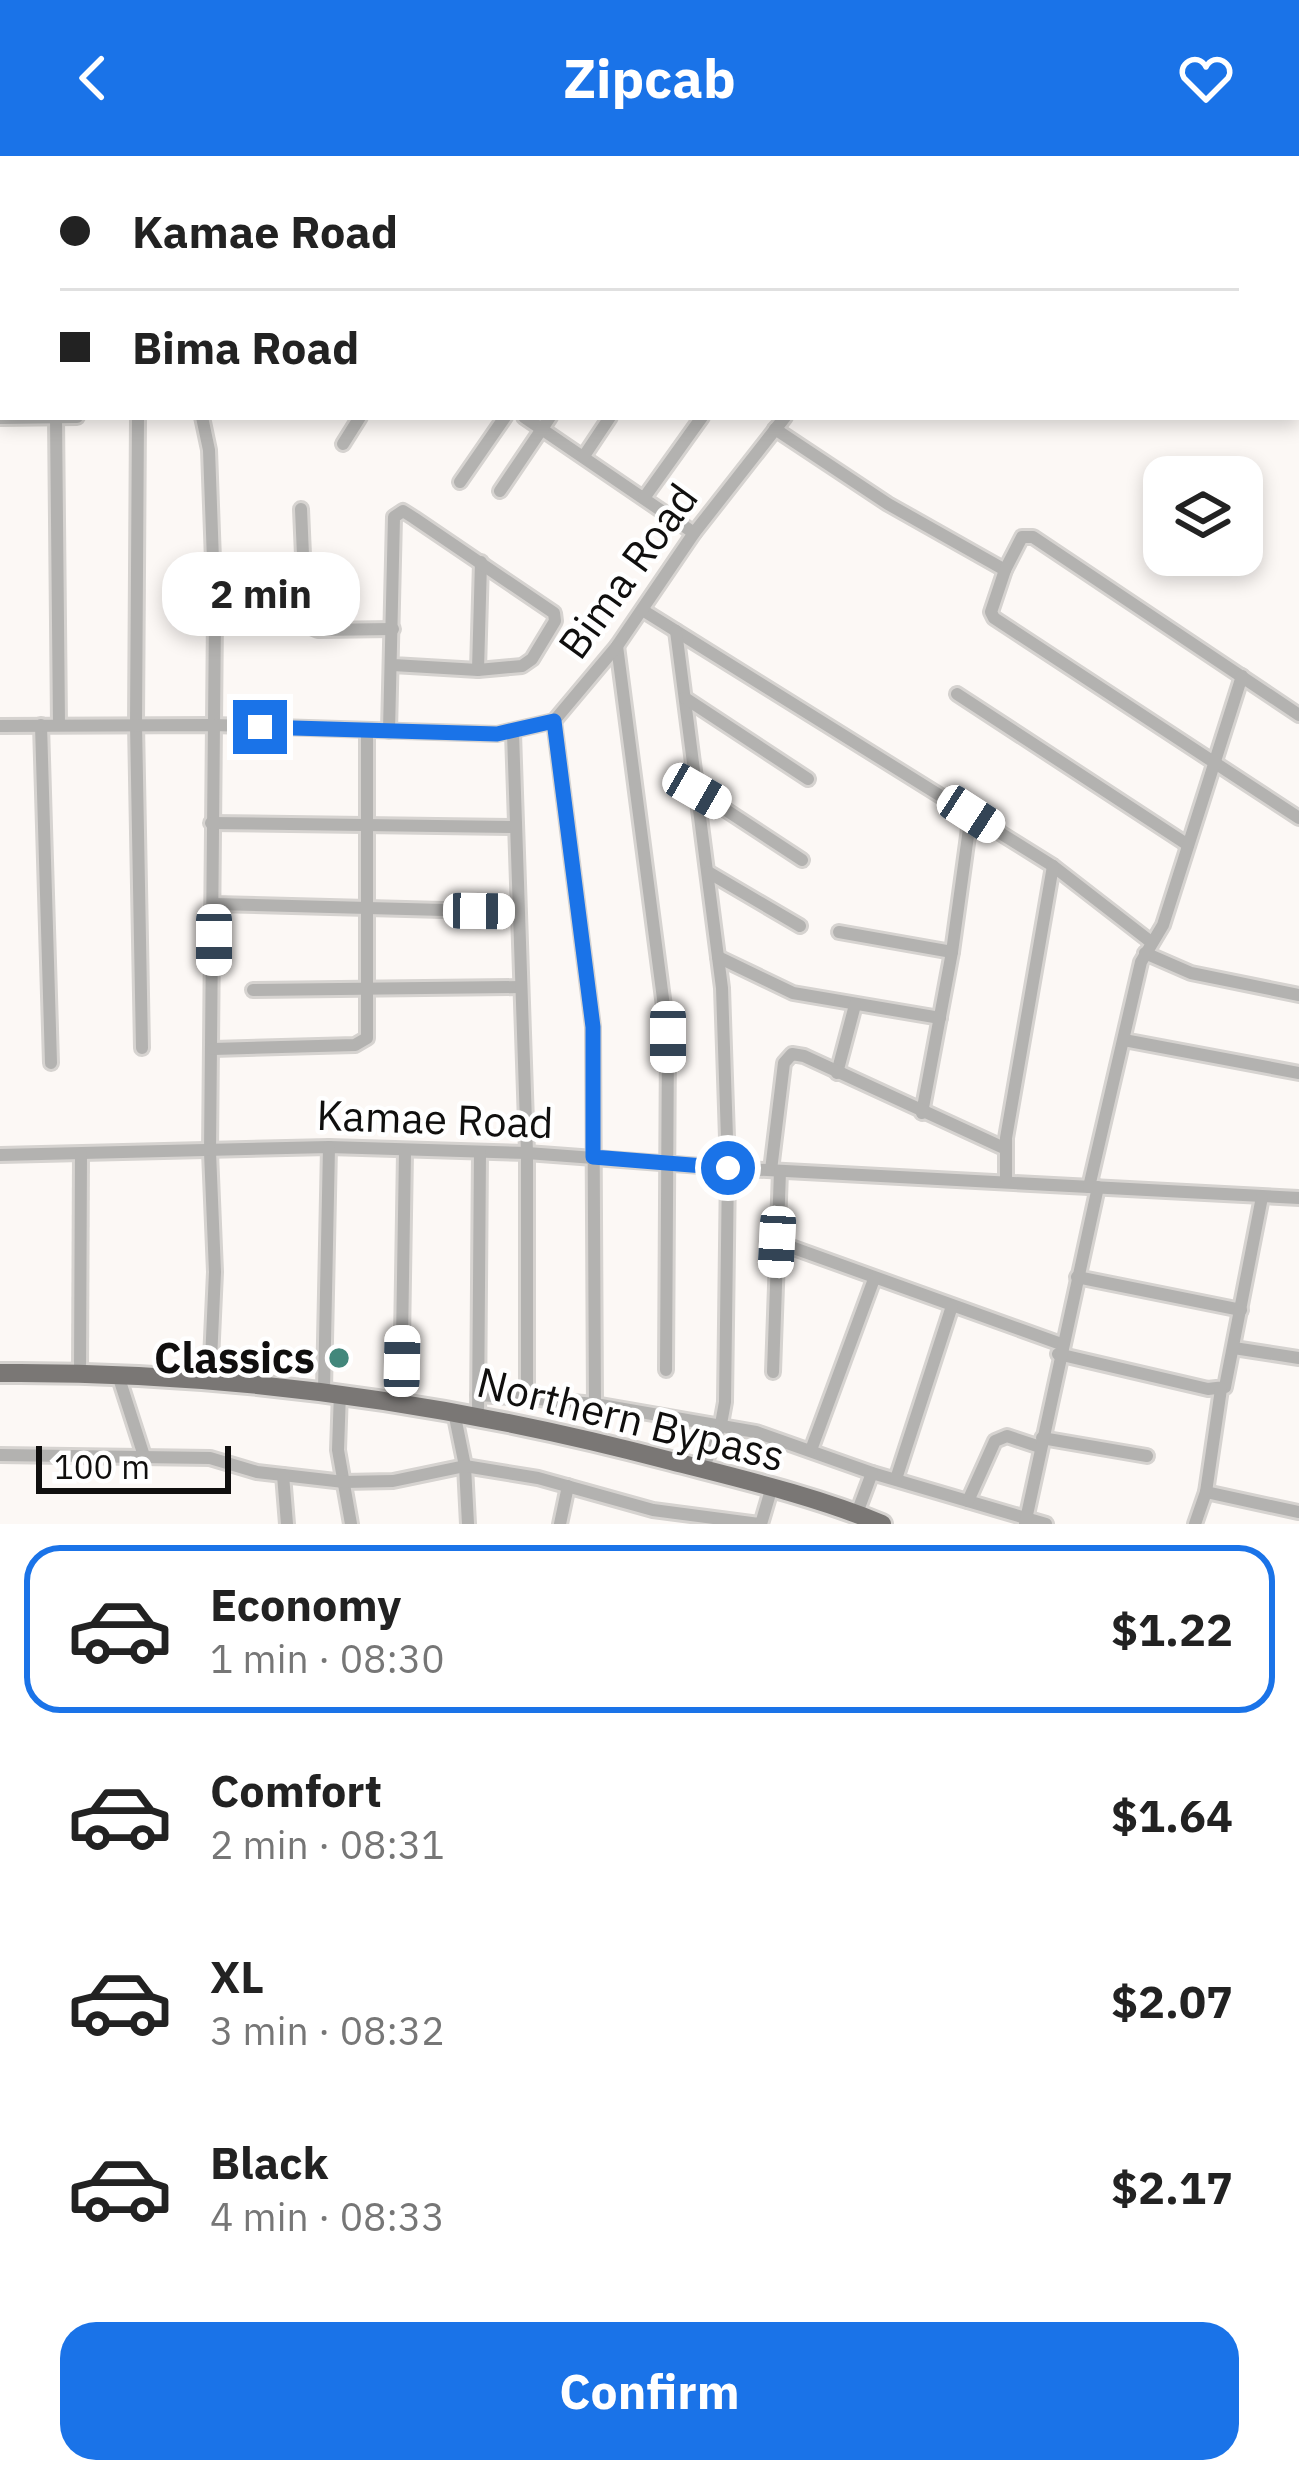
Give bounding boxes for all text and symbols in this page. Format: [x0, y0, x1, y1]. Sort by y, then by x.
text: Zipcab [563, 43, 736, 113]
icon: back [60, 45, 126, 111]
icon: heart [1173, 45, 1239, 111]
text: Kamae Road [132, 202, 398, 260]
text: Bima Road [132, 318, 359, 376]
map controls [1143, 456, 1263, 576]
button: layers [1143, 456, 1263, 576]
street label: Bima Road [546, 472, 710, 669]
callout: 2 min [161, 553, 359, 637]
text: 2 min [210, 568, 312, 619]
route end [233, 700, 287, 754]
car [657, 757, 737, 825]
car [931, 779, 1011, 849]
car [443, 892, 515, 930]
car [196, 904, 232, 976]
car [650, 1001, 686, 1073]
street label: Kamae Road [316, 1087, 554, 1150]
route start [701, 1141, 755, 1195]
car [757, 1205, 797, 1279]
car [383, 1325, 421, 1397]
place label: Classics [154, 1330, 315, 1385]
marker: Classics [326, 1345, 352, 1371]
street label: Northern Bypass [472, 1354, 791, 1483]
scale bar [36, 1440, 231, 1493]
text: 100 m [54, 1445, 150, 1488]
icon: car [66, 1575, 174, 1683]
text: Economy [210, 1575, 401, 1633]
text: $1.22 [1111, 1600, 1233, 1658]
text: 1 min · 08:30 [210, 1633, 445, 1684]
icon: car [66, 1761, 174, 1869]
text: Comfort [210, 1761, 382, 1819]
text: $1.64 [1111, 1786, 1233, 1844]
text: 2 min · 08:31 [210, 1819, 445, 1870]
icon: car [66, 1947, 174, 2055]
text: XL [210, 1947, 264, 2005]
text: $2.07 [1111, 1972, 1233, 2030]
text: 3 min · 08:32 [210, 2005, 445, 2056]
icon: car [66, 2133, 174, 2241]
text: Black [210, 2133, 329, 2191]
text: $2.17 [1111, 2158, 1233, 2216]
text: 4 min · 08:33 [210, 2191, 445, 2242]
button: Confirm [60, 2322, 1239, 2460]

